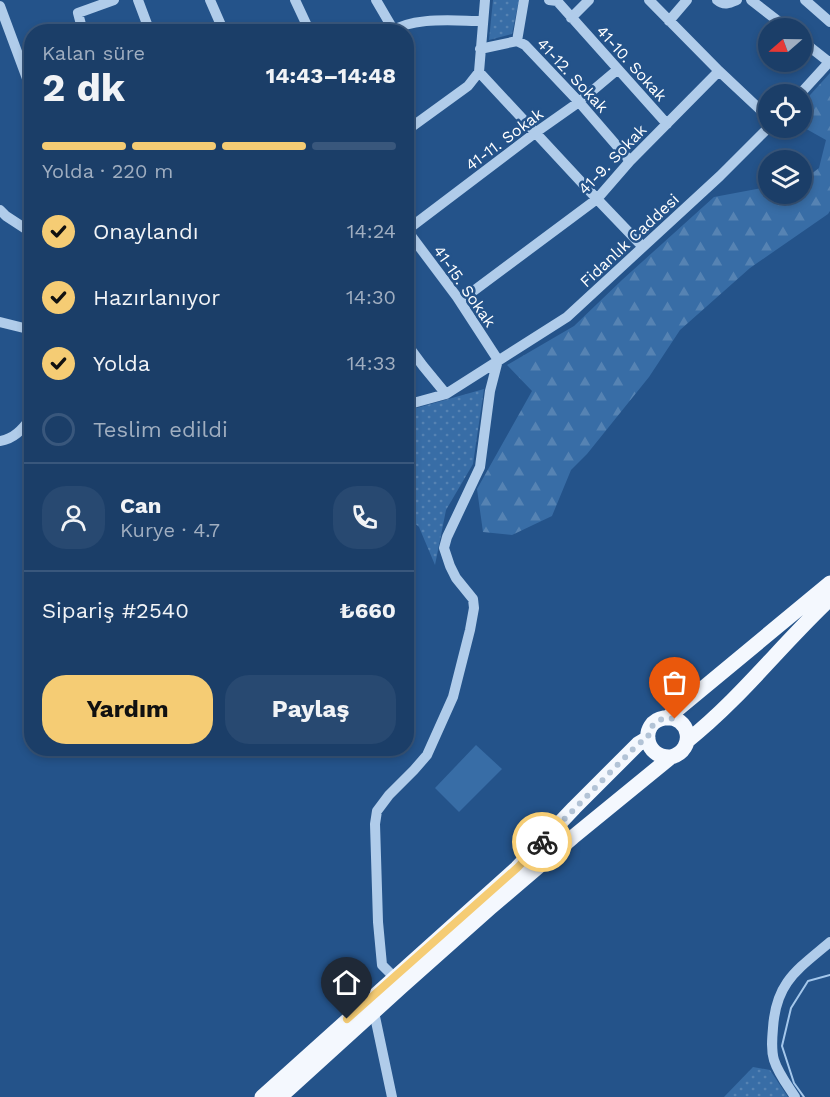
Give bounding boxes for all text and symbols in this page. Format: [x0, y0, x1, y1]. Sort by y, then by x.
north arrow [758, 18, 812, 72]
map controls [758, 18, 812, 204]
street label: 41-10. Sokak [593, 21, 671, 105]
street label: 41-12. Sokak [533, 34, 612, 117]
text: Kalan süre [42, 41, 145, 65]
text: 14:43–14:48 [266, 63, 396, 88]
text: 2 dk [42, 65, 125, 110]
button: locate [758, 84, 812, 138]
street label: 41-11. Sokak [462, 104, 547, 175]
street label: 41-9. Sokak [574, 120, 650, 198]
button: layers [758, 150, 812, 204]
text: Yolda · 220 m [42, 159, 173, 183]
street label: Fidanlık Caddesi [576, 190, 683, 291]
icon: check [42, 215, 75, 248]
text: Onaylandı [93, 219, 199, 244]
text: 14:24 [347, 219, 396, 243]
street label: 41-15. Sokak [429, 242, 500, 331]
icon: check [42, 281, 75, 314]
text: Hazırlanıyor [93, 285, 220, 310]
text: 14:30 [346, 285, 396, 309]
icon: check [42, 347, 75, 380]
text: Yolda [93, 351, 150, 376]
text: 14:33 [347, 351, 396, 375]
text: Teslim edildi [93, 417, 228, 442]
button: person [42, 486, 105, 549]
button: phone [333, 486, 396, 549]
text: Can [120, 493, 161, 518]
text: Kurye · 4.7 [120, 518, 220, 542]
text: Sipariş #2540 [42, 598, 189, 623]
text: ₺660 [339, 598, 396, 623]
pin [649, 657, 700, 719]
icon: bag [658, 666, 691, 699]
button: Yardım [42, 675, 213, 744]
button: Paylaş [225, 675, 396, 744]
courier [512, 812, 572, 872]
icon: bike [526, 826, 559, 859]
pin [321, 957, 372, 1019]
icon: home [330, 966, 363, 999]

